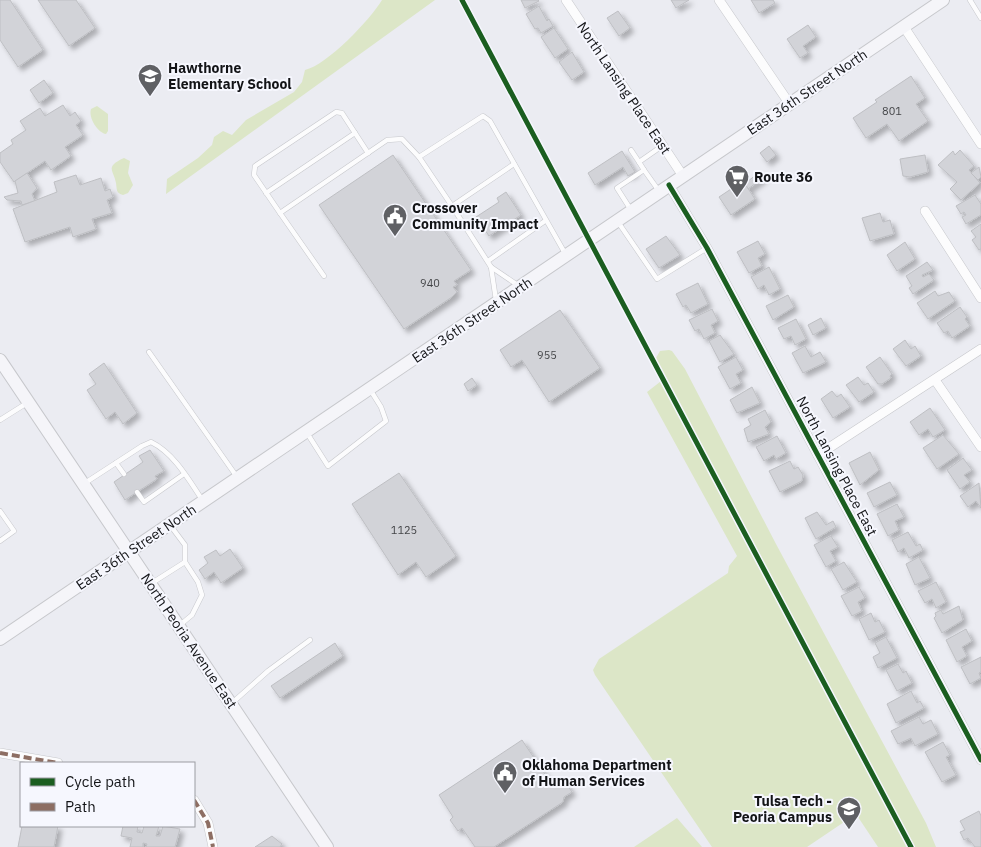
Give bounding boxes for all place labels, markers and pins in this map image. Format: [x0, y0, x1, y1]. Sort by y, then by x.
place label: Hawthorne Elementary School [168, 59, 292, 93]
school or university icon: Hawthorne Elementary School [137, 63, 163, 97]
supermarket icon: Route 36 [724, 164, 750, 198]
place label: Route 36 [754, 168, 813, 186]
place label: Crossover Community Impact [412, 199, 539, 233]
public building icon: Crossover Community Impact [382, 203, 408, 237]
place label: Oklahoma Department of Human Services [522, 756, 672, 790]
public building icon: Oklahoma Department of Human Services [492, 760, 518, 794]
place label: Tulsa Tech - Peoria Campus [733, 792, 832, 826]
school or university icon: Tulsa Tech - Peoria Campus [836, 796, 862, 830]

